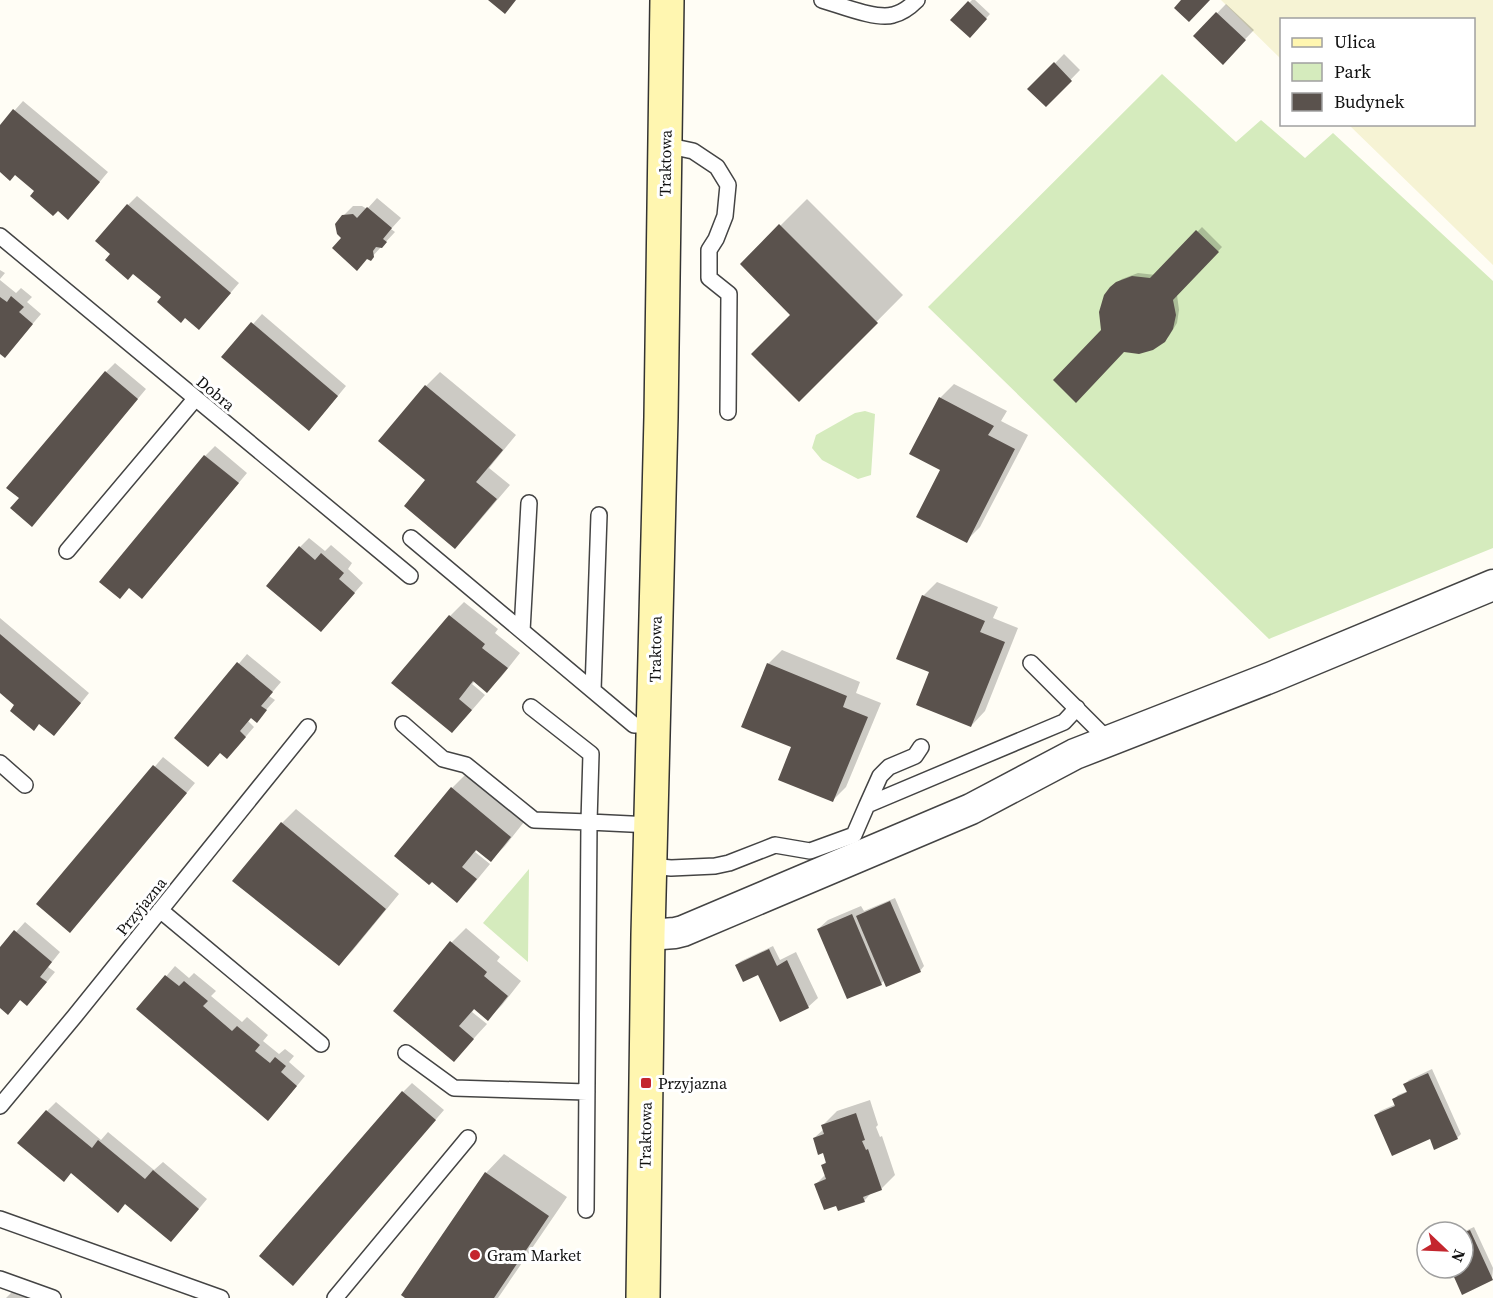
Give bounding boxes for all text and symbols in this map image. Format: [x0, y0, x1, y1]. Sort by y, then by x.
legend [1280, 18, 1475, 126]
text: Ulica [1334, 29, 1377, 54]
text: Park [1334, 59, 1371, 84]
text: Budynek [1334, 89, 1404, 114]
street label: Traktowa [653, 129, 677, 197]
street label: Dobra [192, 370, 241, 416]
street label: Traktowa [643, 615, 667, 683]
street label: Przyjazna [111, 872, 172, 940]
place label: Przyjazna [658, 1072, 728, 1094]
marker: Przyjazna [639, 1076, 653, 1090]
street label: Traktowa [633, 1101, 657, 1169]
north arrow [1415, 1220, 1475, 1280]
place label: Gram Market [487, 1244, 582, 1266]
text: N [1446, 1246, 1471, 1266]
marker: Gram Market [468, 1248, 482, 1262]

